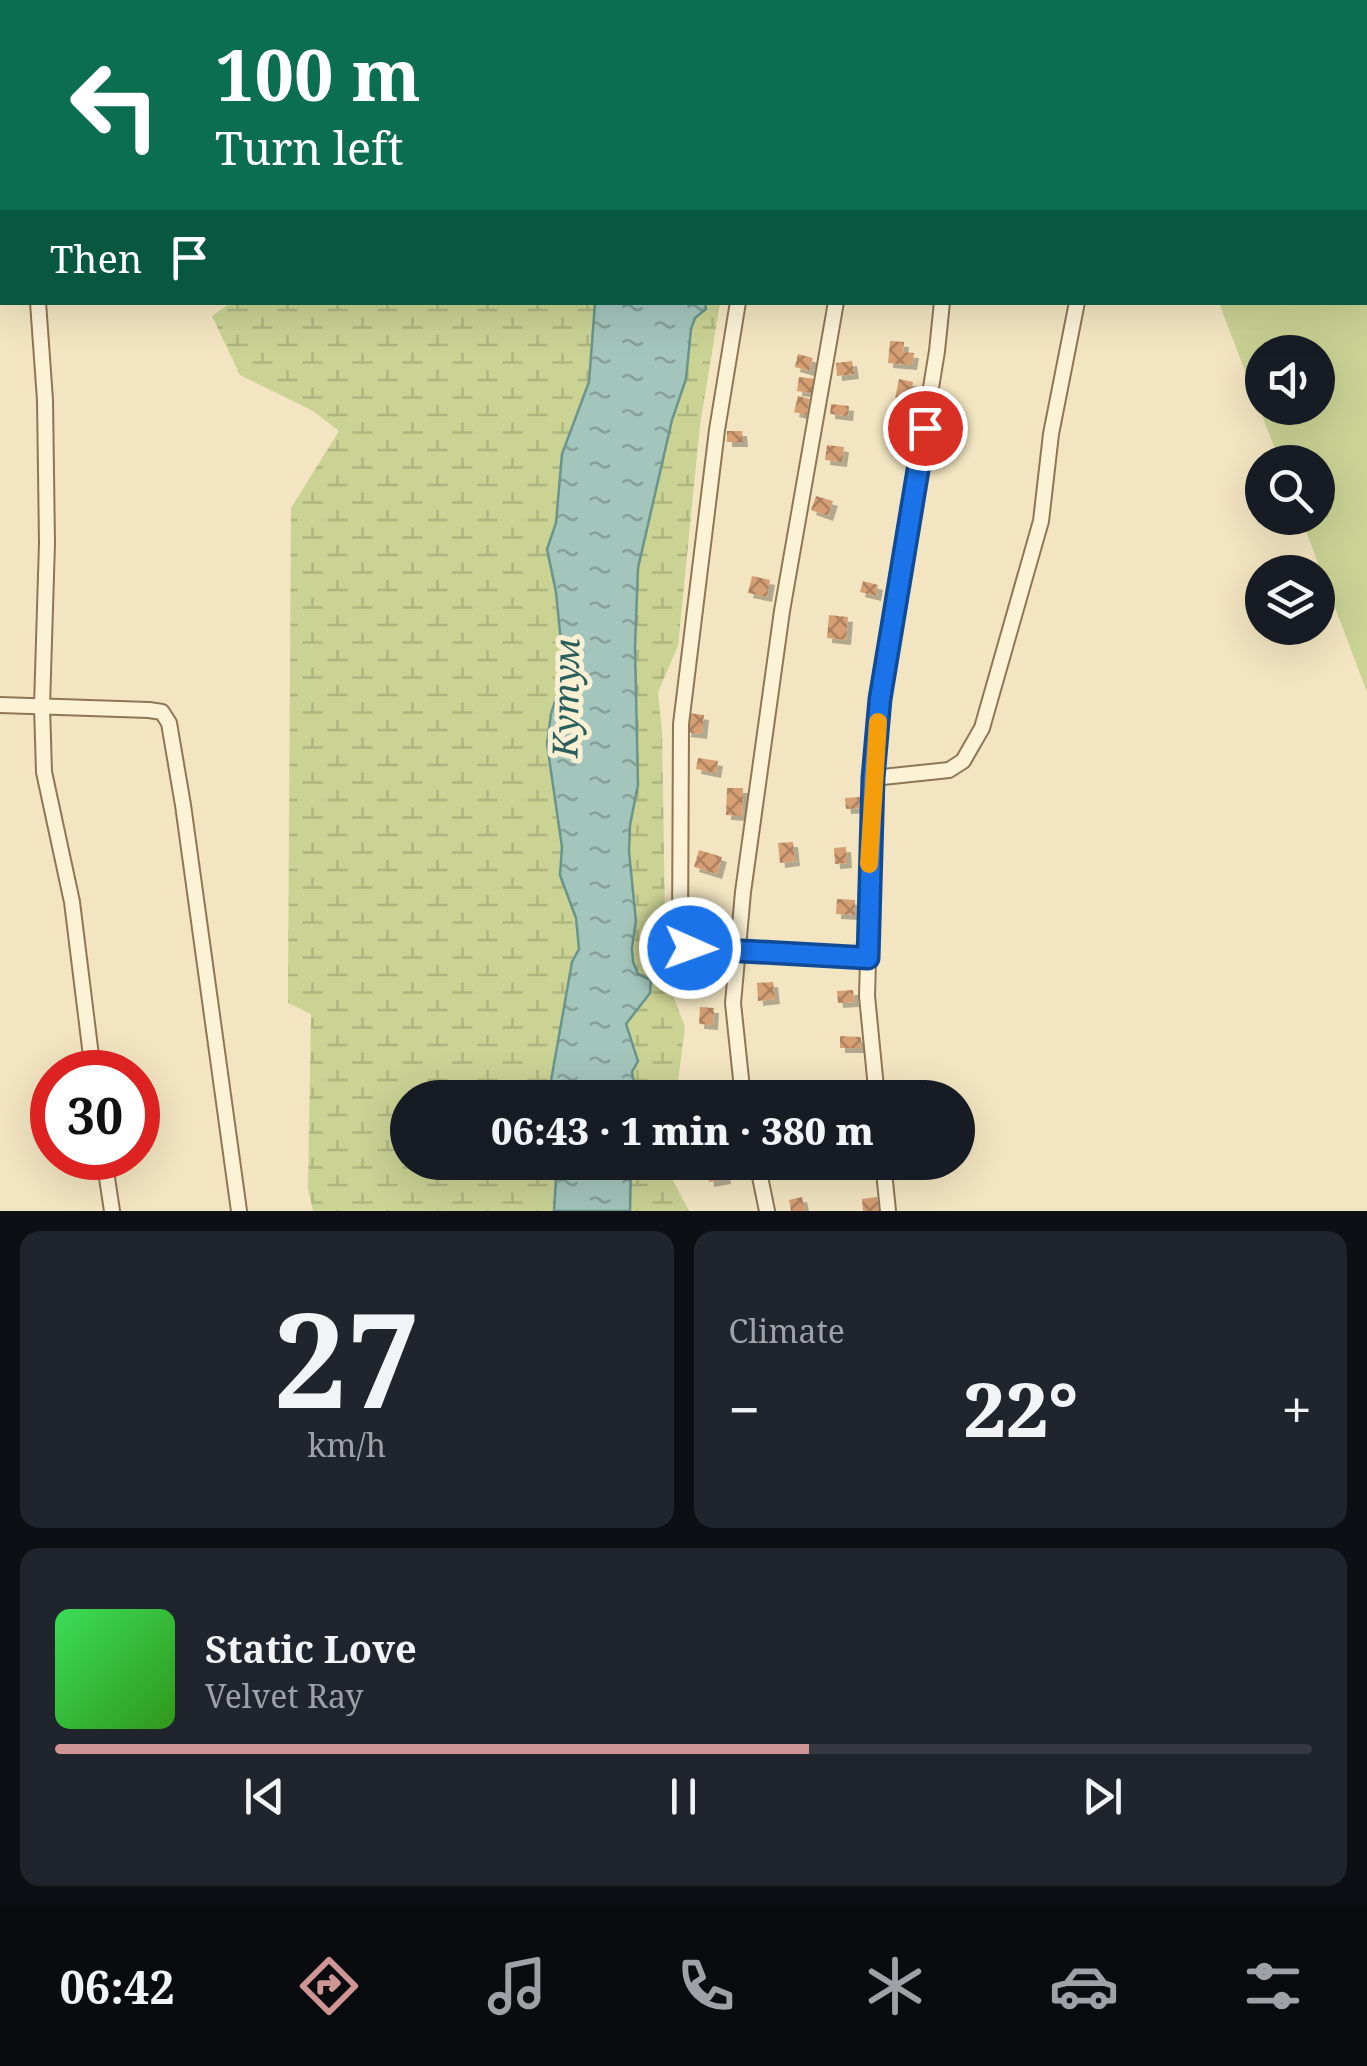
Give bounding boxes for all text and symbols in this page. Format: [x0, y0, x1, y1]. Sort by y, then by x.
text: 100 m [215, 26, 421, 122]
icon: left [50, 40, 180, 170]
text: Turn left [215, 117, 404, 178]
icon: arrive [162, 230, 217, 285]
text: Then [50, 232, 142, 284]
map controls [1245, 335, 1335, 645]
button: sound [1245, 335, 1335, 425]
pin [883, 386, 968, 471]
icon: arrive [898, 401, 953, 456]
button: search [1245, 445, 1335, 535]
button: layers [1245, 555, 1335, 645]
water label: Кутум [540, 638, 590, 759]
position arrow [638, 896, 742, 1000]
speed limit sign: 30 [30, 1050, 160, 1180]
text: 06:43 · 1 min · 380 m [491, 1104, 874, 1156]
text: 27 [273, 1269, 420, 1446]
text: Climate [729, 1309, 845, 1352]
text: 22° [963, 1357, 1078, 1459]
text: − [729, 1371, 760, 1446]
text: + [1281, 1371, 1312, 1446]
text: km/h [308, 1423, 386, 1466]
text: Static Love [205, 1622, 417, 1674]
text: Velvet Ray [205, 1674, 363, 1717]
icon: previous [237, 1769, 292, 1824]
icon: pause [656, 1769, 711, 1824]
icon: next [1075, 1769, 1130, 1824]
icon: directions [294, 1951, 364, 2021]
icon: music [482, 1951, 552, 2021]
icon: phone [671, 1951, 741, 2021]
icon: climate [860, 1951, 930, 2021]
icon: car [1049, 1951, 1119, 2021]
icon: filters [1238, 1951, 1308, 2021]
text: 06:42 [59, 1956, 175, 2017]

